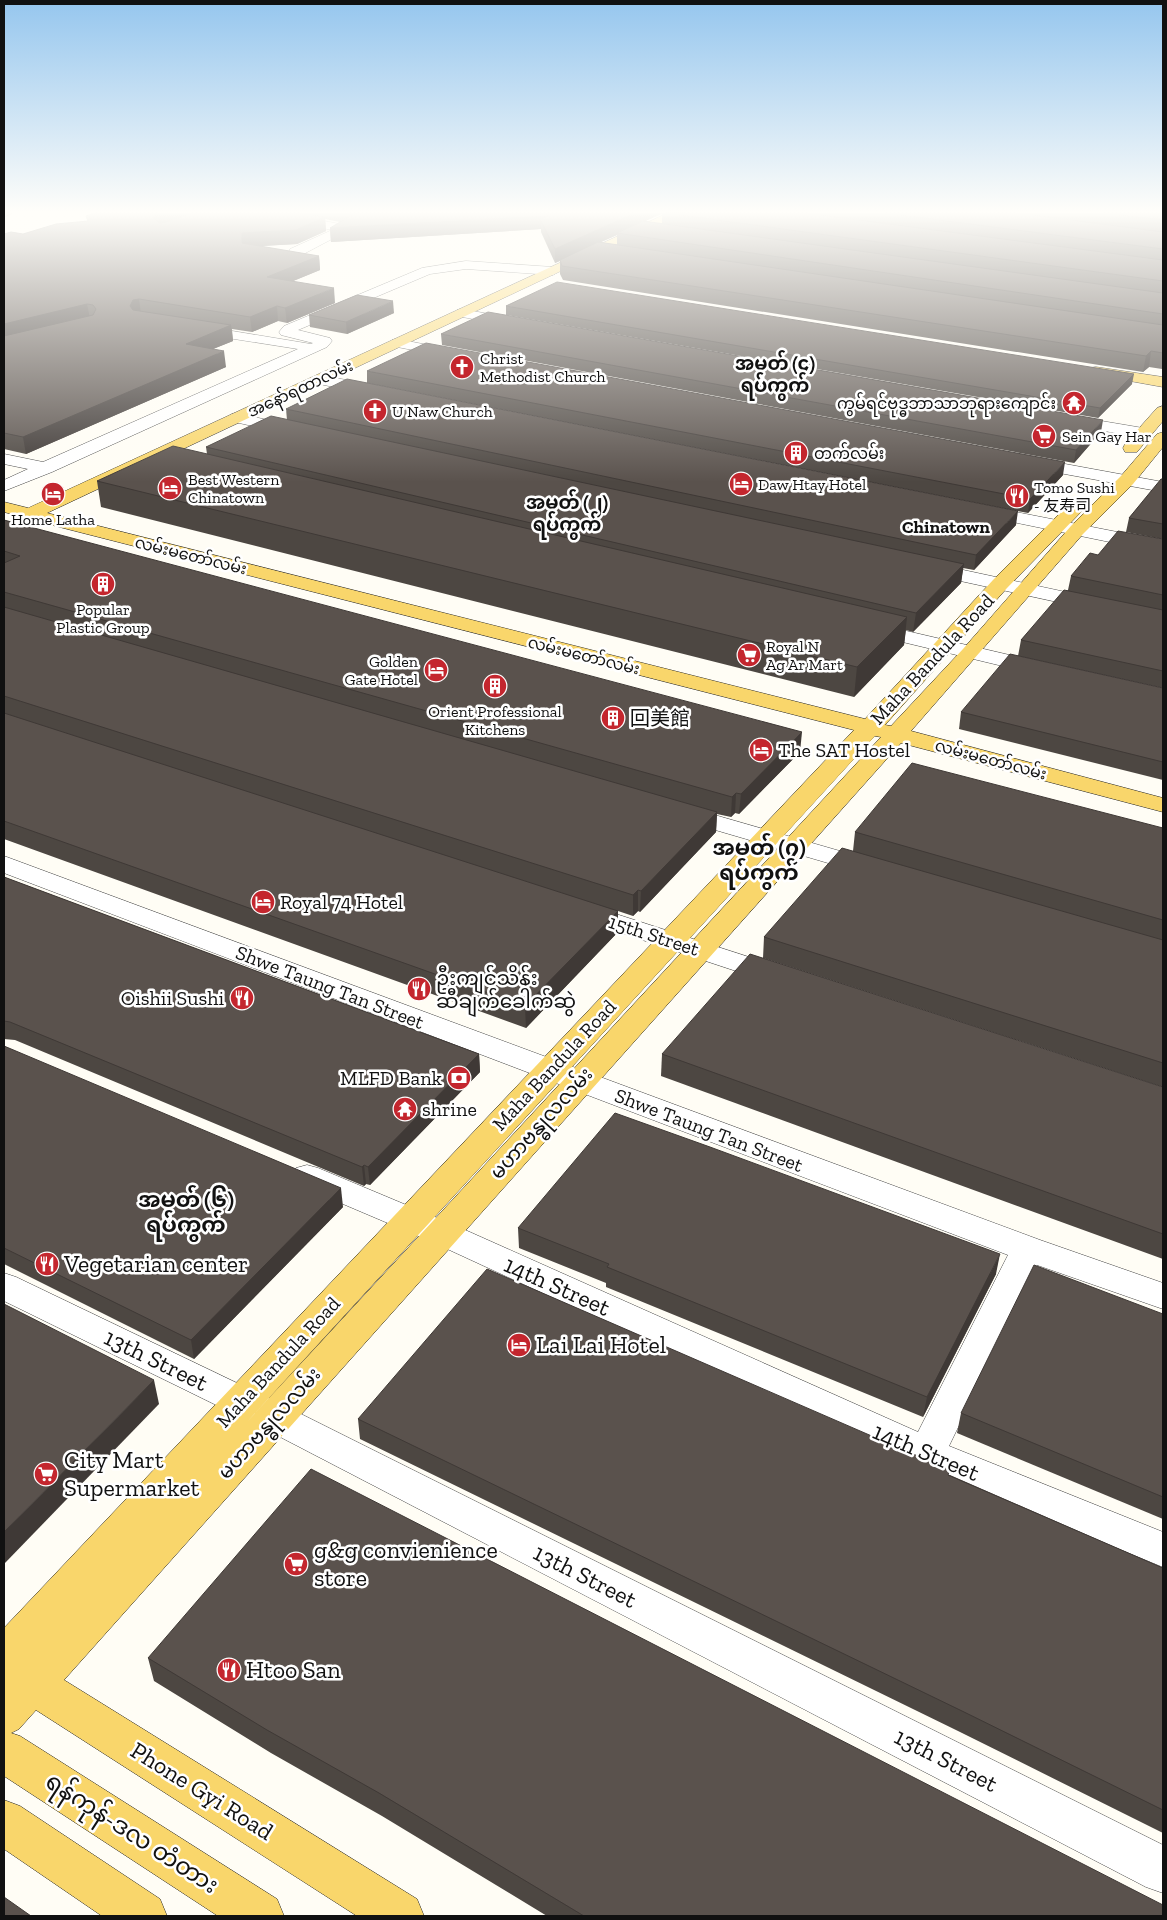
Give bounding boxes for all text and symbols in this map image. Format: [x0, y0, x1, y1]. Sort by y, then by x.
place label: Christ Methodist Church [480, 349, 606, 386]
district label: အမှတ် (၄) ရပ်ကွက် [735, 350, 815, 401]
street label: အနော်ရထာလမ်း [244, 354, 358, 425]
church icon: Christ Methodist Church [449, 354, 475, 380]
temple icon: ကွမ်ရင်ဗုဒ္ဓဘာသာဘုရားကျောင်း [1061, 390, 1087, 416]
place label: ကွမ်ရင်ဗုဒ္ဓဘာသာဘုရားကျောင်း [837, 392, 1056, 418]
church icon: U Naw Church [362, 398, 388, 424]
place label: U Naw Church [392, 402, 493, 421]
supermarket icon: Sein Gay Har [1031, 423, 1057, 449]
place label: Sein Gay Har [1062, 427, 1152, 446]
building icon: တက်လမ်း [783, 440, 809, 466]
place label: တက်လမ်း [814, 442, 884, 463]
place label: Best Western Chinatown [188, 470, 280, 507]
hotel icon: Daw Htay Hotel [728, 471, 754, 497]
hotel icon: Best Western Chinatown [157, 475, 183, 501]
place label: Daw Htay Hotel [758, 475, 866, 494]
place label: Tomo Sushi - 友寿司 [1034, 478, 1115, 515]
hotel icon: Home Latha [40, 481, 66, 507]
restaurant icon: Tomo Sushi - 友寿司 [1004, 483, 1030, 509]
district label: အမှတ် (၂) ရပ်ကွက် [526, 489, 608, 540]
place label: Home Latha [11, 510, 95, 529]
district label: Chinatown [902, 516, 990, 538]
street label: လမ်းမတော်လမ်း [133, 530, 249, 579]
building icon: Popular Plastic Group [90, 571, 116, 597]
street label: Maha Bandula Road [865, 588, 999, 730]
place label: Popular Plastic Group [56, 600, 150, 637]
street label: လမ်းမတော်လမ်း [526, 630, 642, 679]
place label: Royal N Ag Ar Mart [766, 637, 843, 674]
supermarket icon: Royal N Ag Ar Mart [736, 642, 762, 668]
place label: Golden Gate Hotel [344, 652, 419, 689]
hotel icon: Golden Gate Hotel [423, 657, 449, 683]
building icon: Orient Professional Kitchens [482, 673, 508, 699]
place label: Orient Professional Kitchens [428, 702, 562, 739]
building icon: 回美館 [600, 705, 626, 731]
place label: 回美館 [630, 706, 690, 730]
street label: လမ်းမတော်လမ်း [933, 734, 1049, 784]
hotel icon: The SAT Hostel [748, 737, 774, 763]
place label: The SAT Hostel [778, 738, 910, 762]
district label: အမှတ် (၇) ရပ်ကွက် [712, 832, 806, 890]
hotel icon: Royal 74 Hotel [250, 889, 276, 915]
place label: Royal 74 Hotel [280, 890, 403, 914]
street label: 15th Street [606, 909, 703, 961]
street label: Shwe Taung Tan Street [233, 940, 428, 1034]
place label: ဦးကျင်သိန်း ဆီချက်ခေါက်ဆွဲ [436, 964, 576, 1017]
restaurant icon: ဦးကျင်သိန်း ဆီချက်ခေါက်ဆွဲ [406, 976, 432, 1002]
restaurant icon: Oishii Sushi [229, 985, 255, 1011]
place label: Oishii Sushi [121, 986, 224, 1010]
street label: Maha Bandula Road [487, 994, 621, 1136]
street label: မဟာဗန္ဓုလလမ်း [483, 1061, 601, 1187]
bank icon: MLFD Bank [446, 1065, 472, 1091]
place label: MLFD Bank [340, 1066, 443, 1090]
street label: Shwe Taung Tan Street [612, 1083, 807, 1177]
temple icon: shrine [392, 1096, 418, 1122]
place label: shrine [422, 1097, 477, 1121]
district label: အမှတ် (၆) ရပ်ကွက် [138, 1184, 234, 1242]
place label: Vegetarian center [63, 1249, 248, 1278]
street label: 14th Street [500, 1249, 615, 1322]
restaurant icon: Vegetarian center [34, 1251, 60, 1277]
street label: Maha Bandula Road [211, 1291, 345, 1433]
street label: 13th Street [100, 1322, 213, 1397]
place label: Lai Lai Hotel [536, 1330, 666, 1359]
hotel icon: Lai Lai Hotel [506, 1332, 532, 1358]
street label: မဟာဗန္ဓုလလမ်း [211, 1361, 329, 1487]
street label: 14th Street [869, 1416, 984, 1487]
place label: City Mart Supermarket [64, 1445, 199, 1502]
supermarket icon: City Mart Supermarket [33, 1461, 59, 1487]
place label: g&g convienience store [314, 1535, 498, 1592]
street label: 13th Street [529, 1537, 642, 1614]
supermarket icon: g&g convienience store [283, 1551, 309, 1577]
place label: Htoo San [246, 1655, 341, 1684]
restaurant icon: Htoo San [216, 1657, 242, 1683]
street label: 13th Street [890, 1721, 1003, 1798]
street label: Phone Gyi Road [126, 1735, 279, 1846]
street label: ရန်ကုန်-ဒလ တံတား [38, 1765, 225, 1903]

